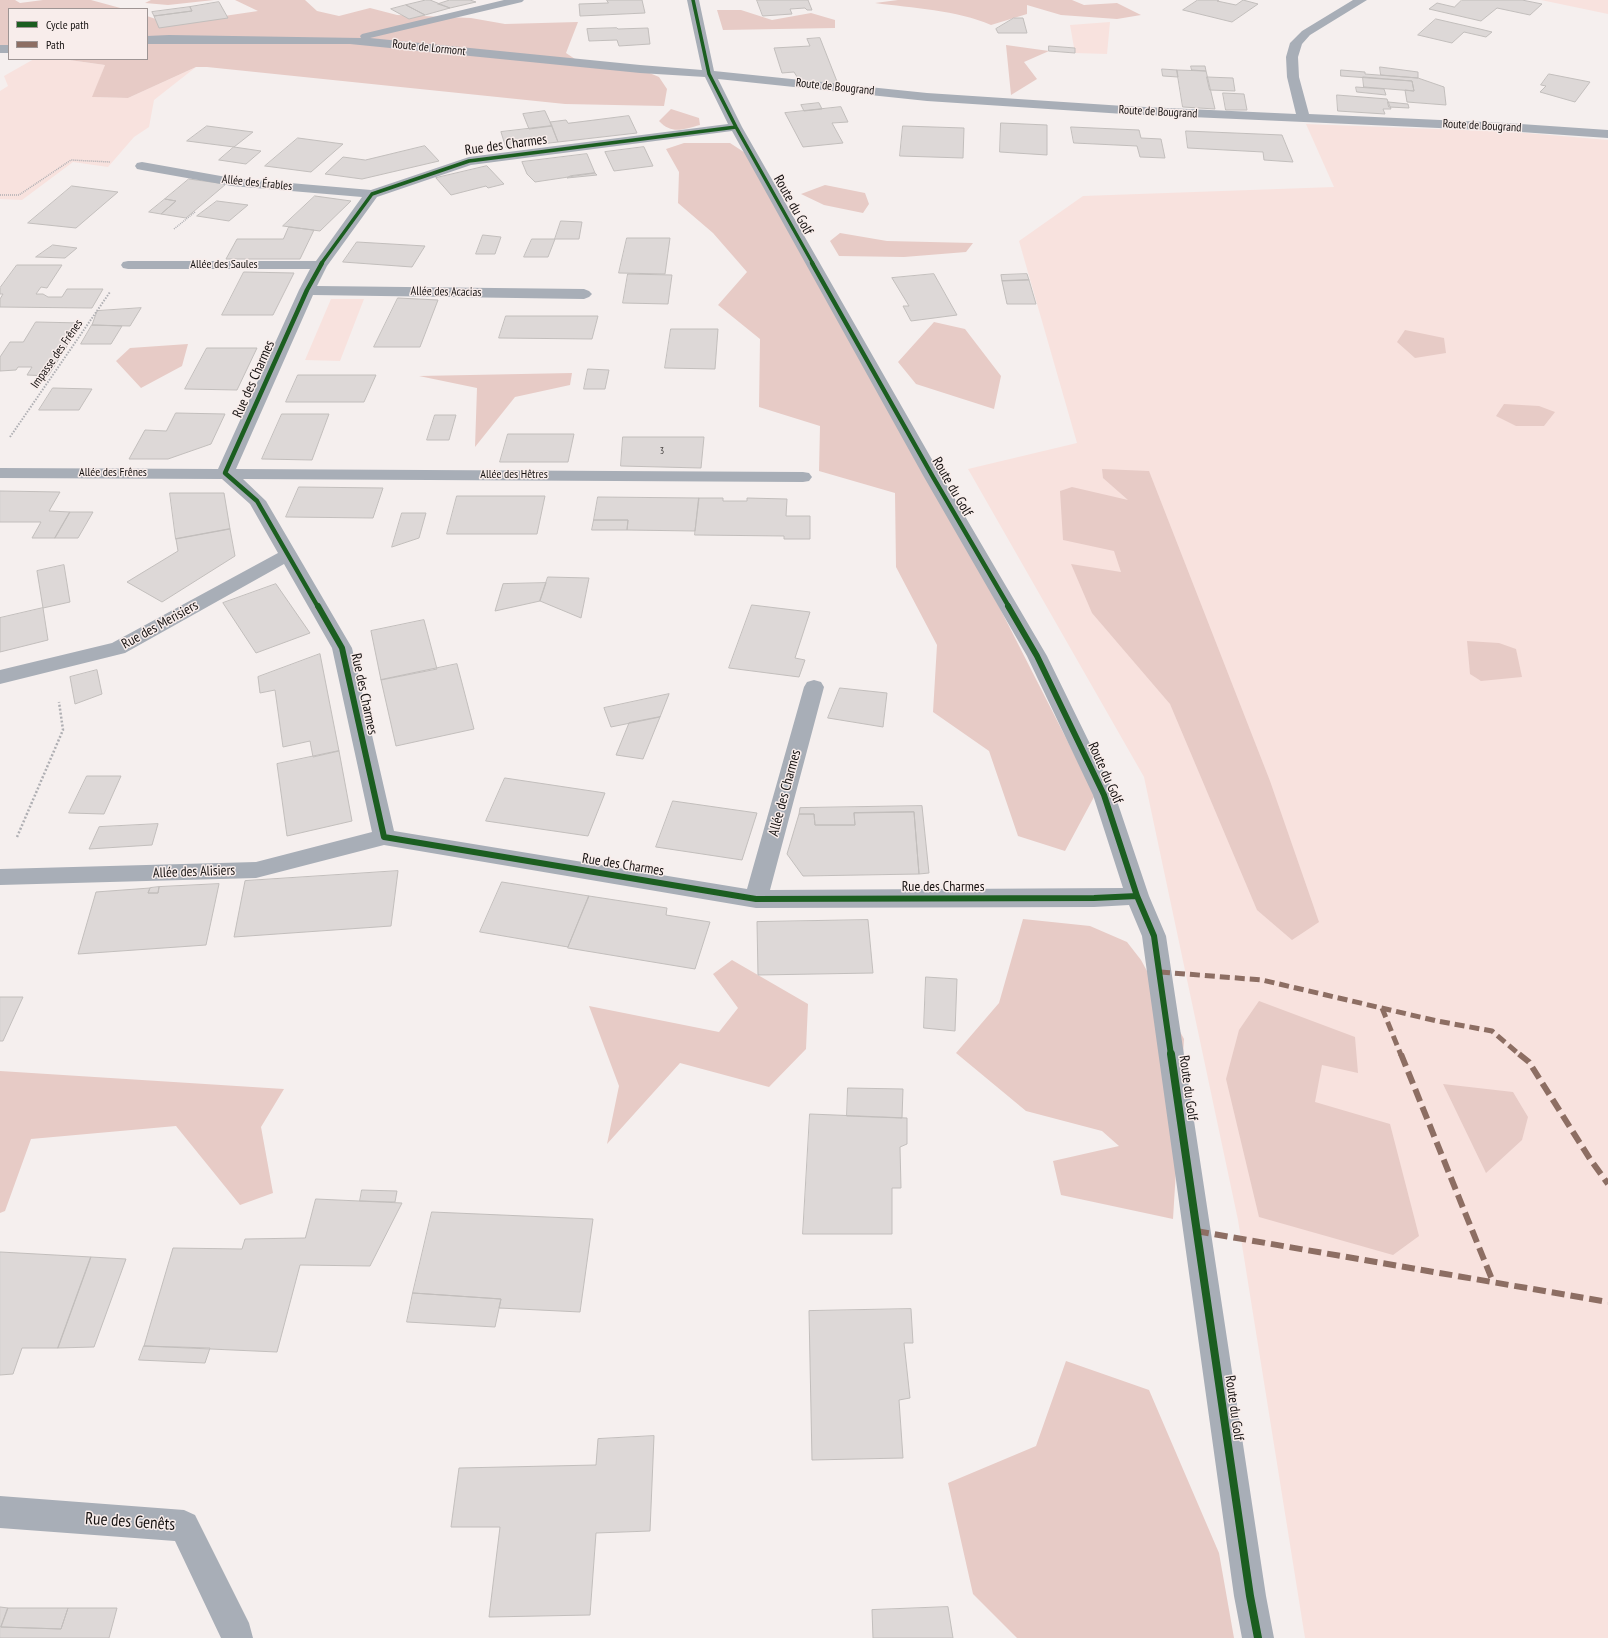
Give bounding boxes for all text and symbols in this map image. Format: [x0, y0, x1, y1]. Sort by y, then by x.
legend [8, 8, 148, 60]
text: Cycle path [46, 17, 89, 32]
text: Path [46, 37, 64, 52]
street label: Route de Lormont [392, 37, 466, 59]
street label: Route de Bougrand [795, 76, 875, 98]
street label: Route de Bougrand [1118, 103, 1198, 121]
street label: Route de Bougrand [1442, 117, 1522, 135]
street label: Rue des Charmes [464, 131, 548, 159]
street label: Allée des Érables [221, 172, 293, 194]
street label: Route du Golf [770, 172, 816, 238]
street label: Allée des Saules [190, 258, 258, 272]
street label: Allée des Acacias [411, 284, 481, 300]
street label: Impasse des Frênes [28, 317, 86, 391]
street label: Rue des Charmes [230, 338, 278, 420]
house number: 3 [660, 445, 664, 457]
street label: Route du Golf [928, 454, 976, 520]
street label: Allée des Frênes [79, 466, 147, 480]
street label: Allée des Hêtres [480, 468, 548, 482]
street label: Rue des Merisiers [119, 597, 201, 653]
street label: Rue des Charmes [347, 652, 381, 736]
street label: Route du Golf [1084, 740, 1126, 806]
street label: Allée des Charmes [765, 748, 805, 838]
street label: Rue des Charmes [581, 850, 665, 880]
street label: Allée des Alisiers [153, 862, 235, 882]
street label: Rue des Charmes [902, 879, 984, 895]
street label: Route du Golf [1175, 1054, 1201, 1122]
street label: Route du Golf [1221, 1374, 1247, 1442]
street label: Rue des Genêts [84, 1509, 176, 1535]

